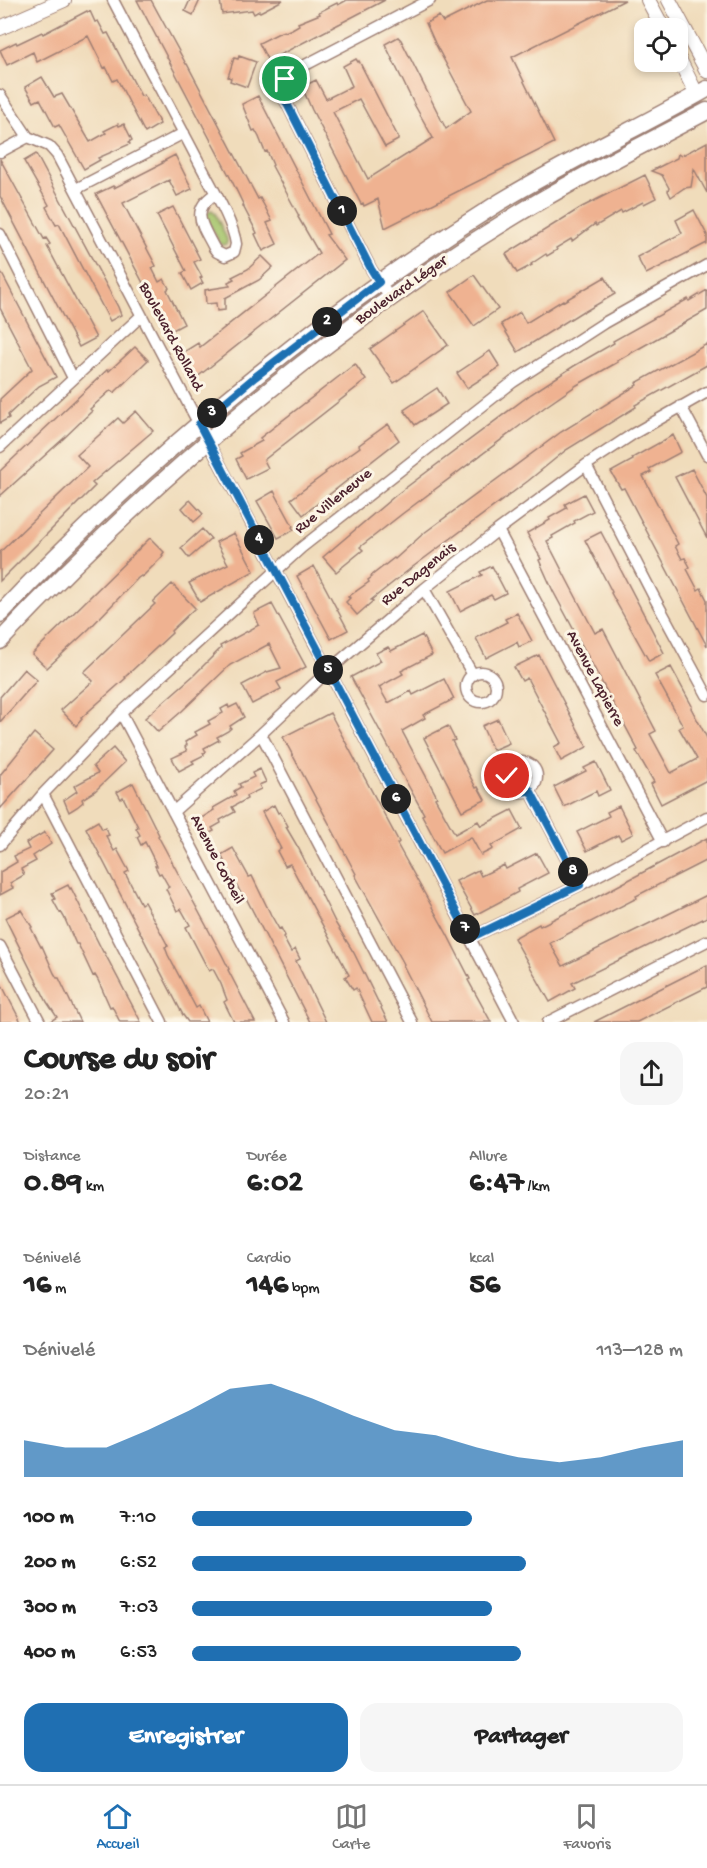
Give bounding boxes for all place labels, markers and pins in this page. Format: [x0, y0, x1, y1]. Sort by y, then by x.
pin [259, 53, 310, 104]
pin: 1 [327, 196, 357, 226]
pin: 2 [312, 307, 342, 337]
pin: 3 [197, 398, 227, 428]
pin: 4 [244, 525, 274, 555]
pin: 5 [313, 655, 343, 685]
pin [481, 750, 532, 801]
pin: 6 [381, 784, 411, 814]
pin: 8 [558, 857, 588, 887]
pin: 7 [450, 914, 480, 944]

